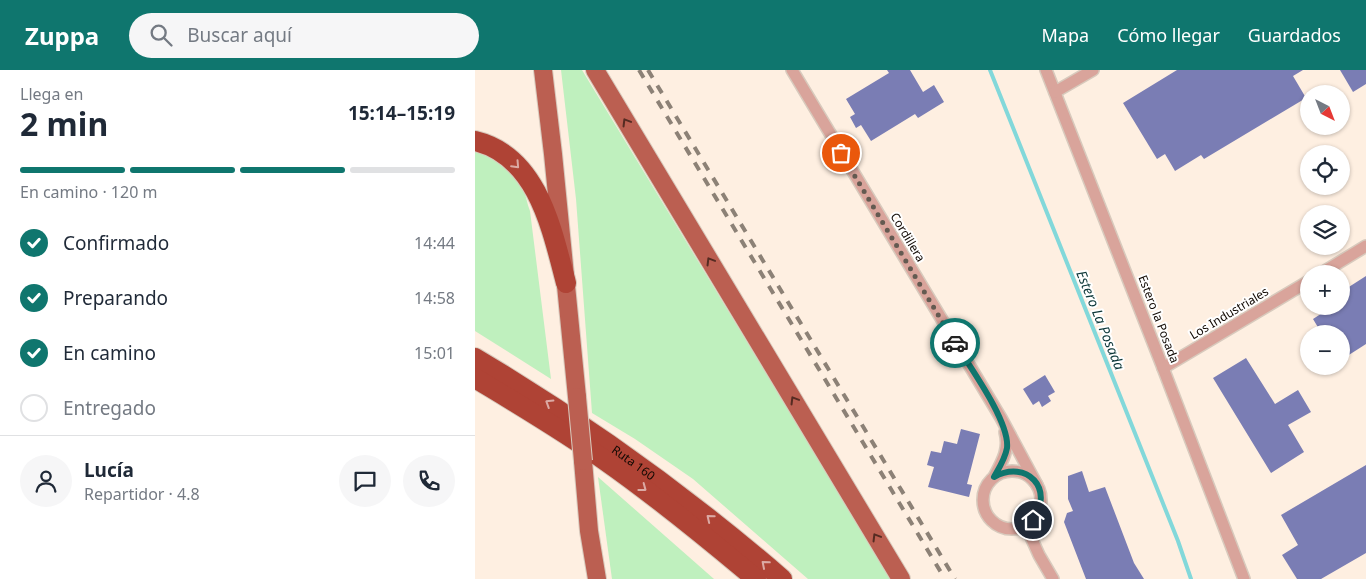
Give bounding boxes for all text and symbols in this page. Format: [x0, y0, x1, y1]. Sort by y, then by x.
search box [129, 13, 479, 58]
text: Zuppa [25, 19, 99, 52]
icon: search [147, 21, 175, 49]
text: Buscar aquí [187, 22, 292, 48]
text: Mapa [1042, 23, 1089, 47]
text: Cómo llegar [1117, 23, 1220, 47]
text: Guardados [1248, 23, 1341, 47]
text: Llega en [20, 83, 83, 105]
north arrow [1300, 85, 1350, 135]
map controls [1300, 85, 1350, 375]
text: 15:14–15:19 [348, 100, 455, 126]
text: 2 min [20, 102, 108, 145]
one-way arrow [622, 118, 632, 127]
pin [820, 132, 862, 174]
icon: bag [827, 139, 855, 167]
button: locate [1300, 145, 1350, 195]
one-way arrow [510, 160, 519, 169]
text: En camino · 120 m [20, 181, 157, 203]
button: layers [1300, 205, 1350, 255]
street label: Cordillera [887, 209, 929, 265]
icon: check [20, 229, 48, 257]
text: Confirmado [63, 230, 169, 256]
text: 14:44 [414, 232, 455, 254]
one-way arrow [706, 257, 716, 266]
button: + [1300, 265, 1350, 315]
water label: Estero La Posada [1072, 267, 1130, 373]
street label: Estero la Posada [1134, 273, 1184, 365]
street label: Los Industriales [1186, 283, 1272, 343]
icon: check [20, 284, 48, 312]
text: Preparando [63, 285, 168, 311]
text: 14:58 [414, 287, 455, 309]
courier [930, 318, 980, 368]
button: − [1300, 325, 1350, 375]
icon: car [941, 329, 969, 357]
icon: check [20, 339, 48, 367]
text: En camino [63, 340, 156, 366]
text: 15:01 [414, 342, 455, 364]
text: Entregado [63, 395, 156, 421]
one-way arrow [790, 396, 800, 405]
one-way arrow [545, 400, 554, 410]
street label: Ruta 160 [609, 441, 659, 484]
button: person [20, 455, 72, 507]
button: chat [339, 455, 391, 507]
button: phone [403, 455, 455, 507]
text: Lucía [84, 457, 134, 483]
one-way arrow [637, 482, 647, 491]
text: Repartidor · 4.8 [84, 483, 200, 505]
pin [1012, 499, 1054, 541]
icon: home [1019, 506, 1047, 534]
one-way arrow [706, 515, 715, 524]
one-way arrow [873, 534, 883, 543]
one-way arrow [761, 561, 770, 570]

